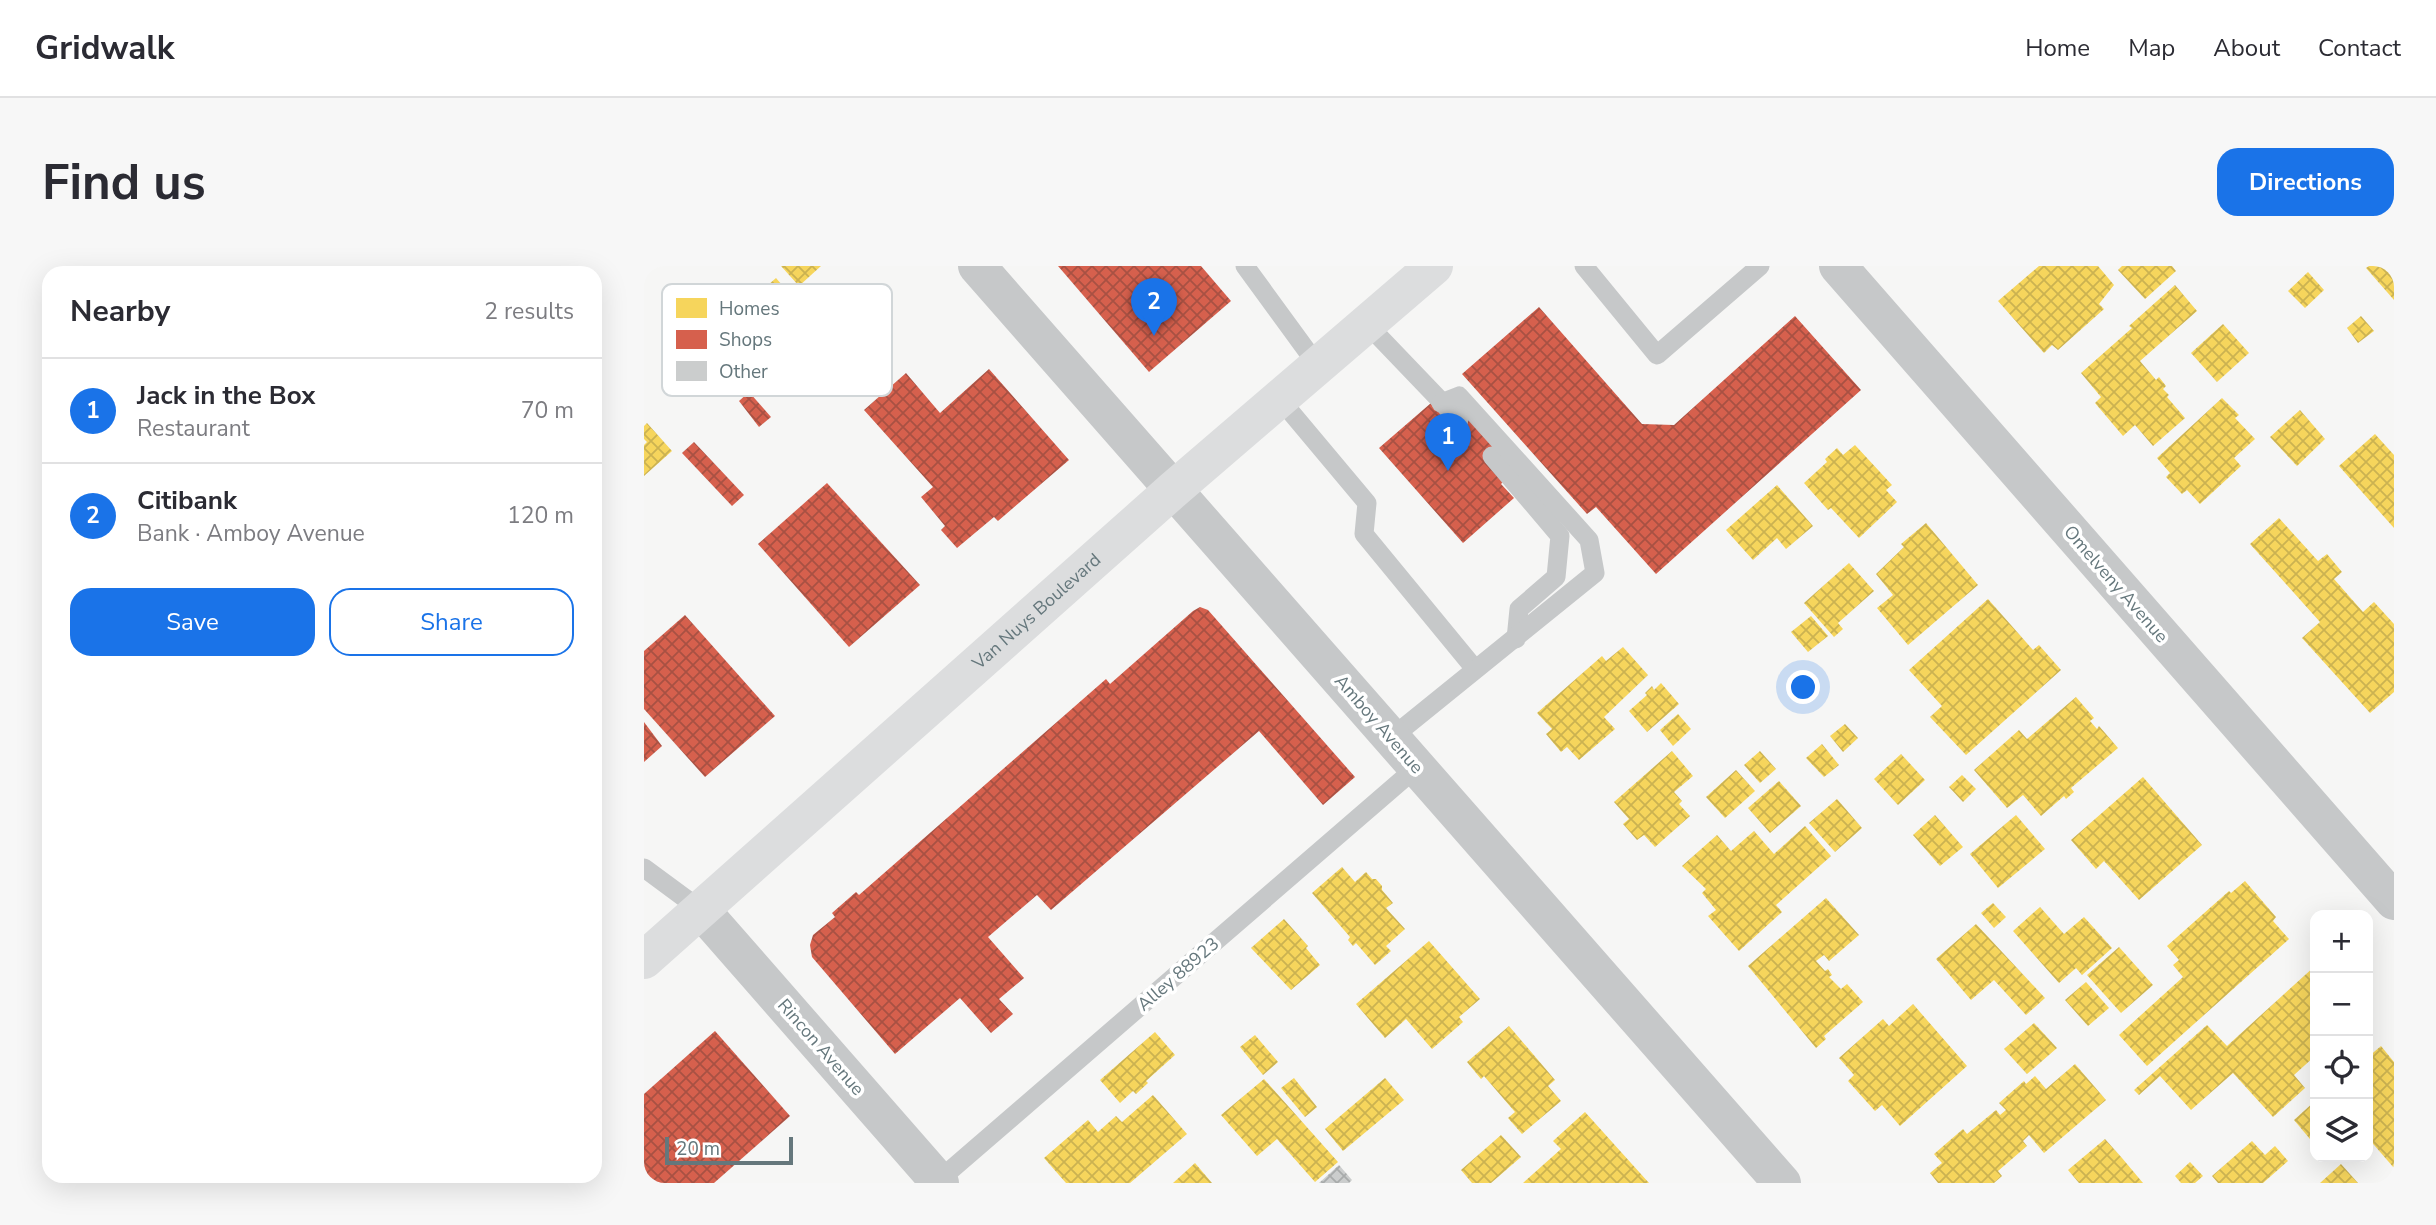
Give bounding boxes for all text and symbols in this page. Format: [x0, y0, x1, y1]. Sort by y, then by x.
text: Gridwalk [35, 26, 175, 71]
text: Home [2025, 32, 2090, 64]
text: Map [2128, 32, 2175, 64]
text: About [2213, 32, 2280, 64]
text: Contact [2318, 32, 2401, 64]
button: Directions [2217, 148, 2394, 216]
text: Find us [42, 149, 206, 216]
pin: 2 [1131, 278, 1177, 336]
legend [662, 284, 892, 396]
text: Nearby [70, 291, 170, 332]
text: 2 results [484, 296, 574, 327]
text: Homes [719, 296, 780, 322]
text: Shops [719, 327, 772, 353]
text: Other [719, 359, 768, 385]
text: Jack in the Box [137, 378, 316, 413]
text: 1 [86, 395, 100, 426]
text: 70 m [521, 395, 574, 426]
text: Restaurant [137, 413, 250, 444]
pin: 1 [1425, 413, 1471, 471]
text: Citibank [137, 483, 237, 518]
text: 2 [86, 500, 100, 531]
text: 120 m [507, 500, 574, 531]
text: Bank · Amboy Avenue [137, 518, 365, 549]
street label: Omelveny Avenue [2058, 520, 2174, 648]
street label: Van Nuys Boulevard [966, 548, 1106, 675]
button: Save [70, 588, 315, 656]
button: Share [329, 588, 574, 656]
street label: Amboy Avenue [1329, 669, 1429, 779]
your location [1786, 670, 1820, 704]
map controls [2310, 910, 2373, 1162]
button: + [2310, 910, 2373, 973]
street label: Alley 88923 [1132, 932, 1224, 1016]
button: − [2310, 973, 2373, 1036]
street label: Rincon Avenue [772, 994, 870, 1100]
button: locate [2310, 1036, 2373, 1099]
button: layers [2310, 1099, 2373, 1162]
scale bar [665, 1134, 793, 1166]
text: 20 m [676, 1136, 720, 1162]

